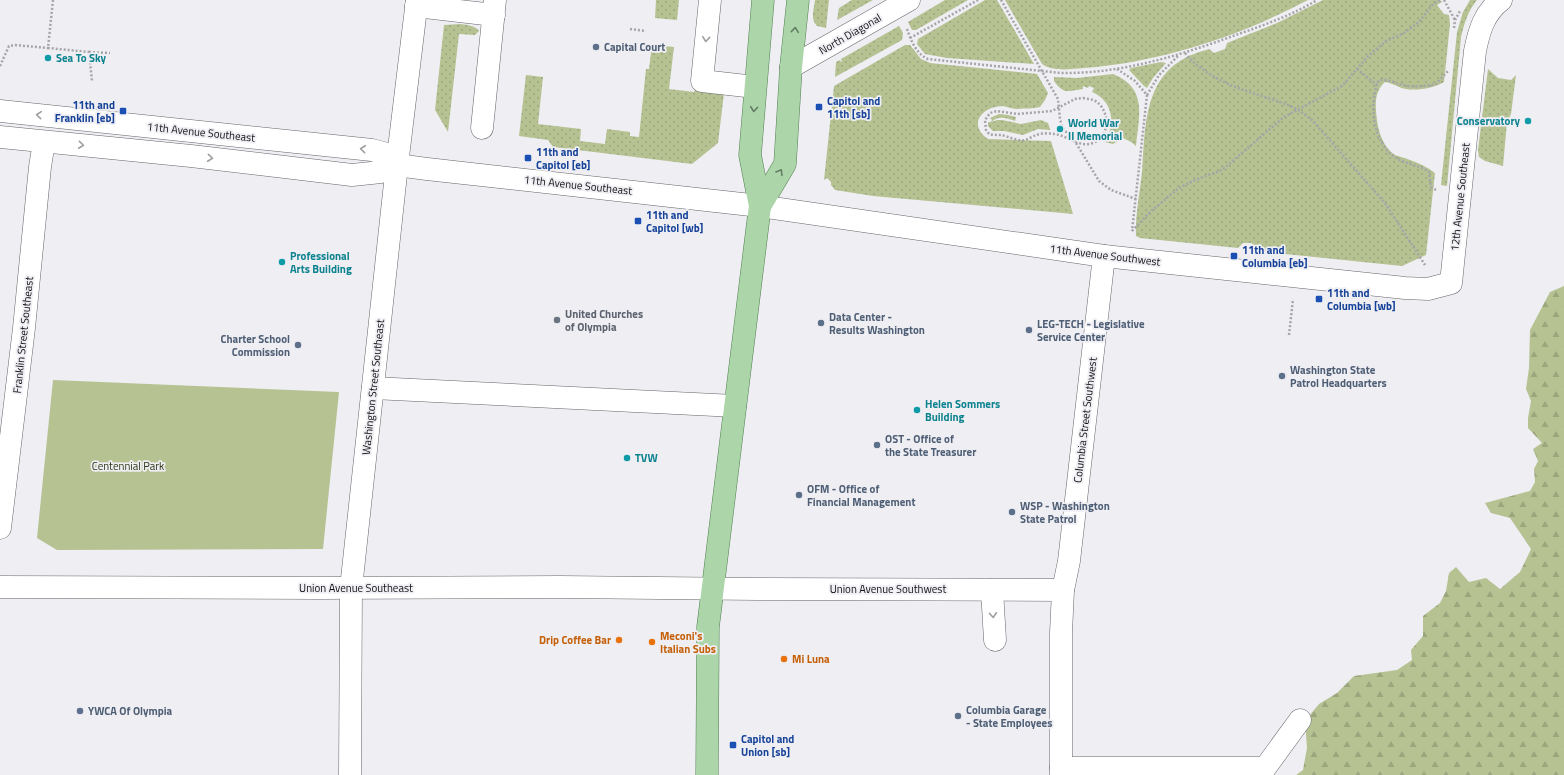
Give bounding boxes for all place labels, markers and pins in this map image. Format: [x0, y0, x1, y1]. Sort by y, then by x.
place label: Capital Court [604, 39, 665, 55]
marker: Capital Court [591, 42, 601, 52]
place label: Sea To Sky [56, 50, 107, 66]
marker: Sea To Sky [43, 53, 53, 63]
place label: Capitol and 11th [sb] [827, 93, 880, 122]
place label: 11th and Franklin [eb] [55, 97, 115, 126]
marker: Capitol and 11th [sb] [814, 102, 824, 112]
marker: 11th and Franklin [eb] [118, 106, 128, 116]
place label: Conservatory [1457, 113, 1520, 129]
place label: World War II Memorial [1068, 115, 1122, 144]
marker: Conservatory [1523, 116, 1533, 126]
marker: World War II Memorial [1055, 124, 1065, 134]
place label: 11th and Capitol [eb] [536, 144, 591, 173]
marker: 11th and Capitol [eb] [523, 153, 533, 163]
place label: 11th and Capitol [wb] [646, 207, 704, 236]
marker: 11th and Capitol [wb] [633, 216, 643, 226]
place label: 11th and Columbia [eb] [1242, 242, 1308, 271]
place label: Professional Arts Building [290, 248, 352, 277]
marker: 11th and Columbia [eb] [1229, 251, 1239, 261]
marker: Professional Arts Building [277, 257, 287, 267]
place label: 11th and Columbia [wb] [1327, 285, 1396, 314]
marker: 11th and Columbia [wb] [1314, 294, 1324, 304]
place label: United Churches of Olympia [565, 306, 643, 335]
place label: Data Center - Results Washington [829, 309, 925, 338]
marker: United Churches of Olympia [552, 315, 562, 325]
place label: LEG-TECH - Legislative Service Center [1037, 316, 1145, 345]
marker: Data Center - Results Washington [816, 318, 826, 328]
marker: LEG-TECH - Legislative Service Center [1024, 325, 1034, 335]
place label: Charter School Commission [220, 331, 290, 360]
marker: Charter School Commission [293, 340, 303, 350]
place label: Washington State Patrol Headquarters [1290, 362, 1387, 391]
marker: Washington State Patrol Headquarters [1277, 371, 1287, 381]
place label: Helen Sommers Building [925, 396, 1000, 425]
marker: Helen Sommers Building [912, 405, 922, 415]
place label: OST - Office of the State Treasurer [885, 431, 976, 460]
marker: OST - Office of the State Treasurer [872, 440, 882, 450]
place label: TVW [635, 450, 658, 466]
marker: TVW [622, 453, 632, 463]
place label: OFM - Office of Financial Management [807, 481, 915, 510]
marker: OFM - Office of Financial Management [794, 490, 804, 500]
place label: WSP - Washington State Patrol [1020, 498, 1110, 527]
marker: WSP - Washington State Patrol [1007, 507, 1017, 517]
place label: Meconi's Italian Subs [660, 628, 716, 657]
place label: Drip Coffee Bar [539, 632, 611, 648]
marker: Drip Coffee Bar [614, 635, 624, 645]
marker: Meconi's Italian Subs [647, 637, 657, 647]
place label: Mi Luna [792, 651, 830, 667]
marker: Mi Luna [779, 654, 789, 664]
place label: Columbia Garage - State Employees [966, 702, 1052, 731]
place label: YWCA Of Olympia [88, 703, 173, 719]
marker: YWCA Of Olympia [75, 706, 85, 716]
marker: Columbia Garage - State Employees [953, 711, 963, 721]
place label: Capitol and Union [sb] [741, 731, 794, 760]
marker: Capitol and Union [sb] [728, 740, 738, 750]

